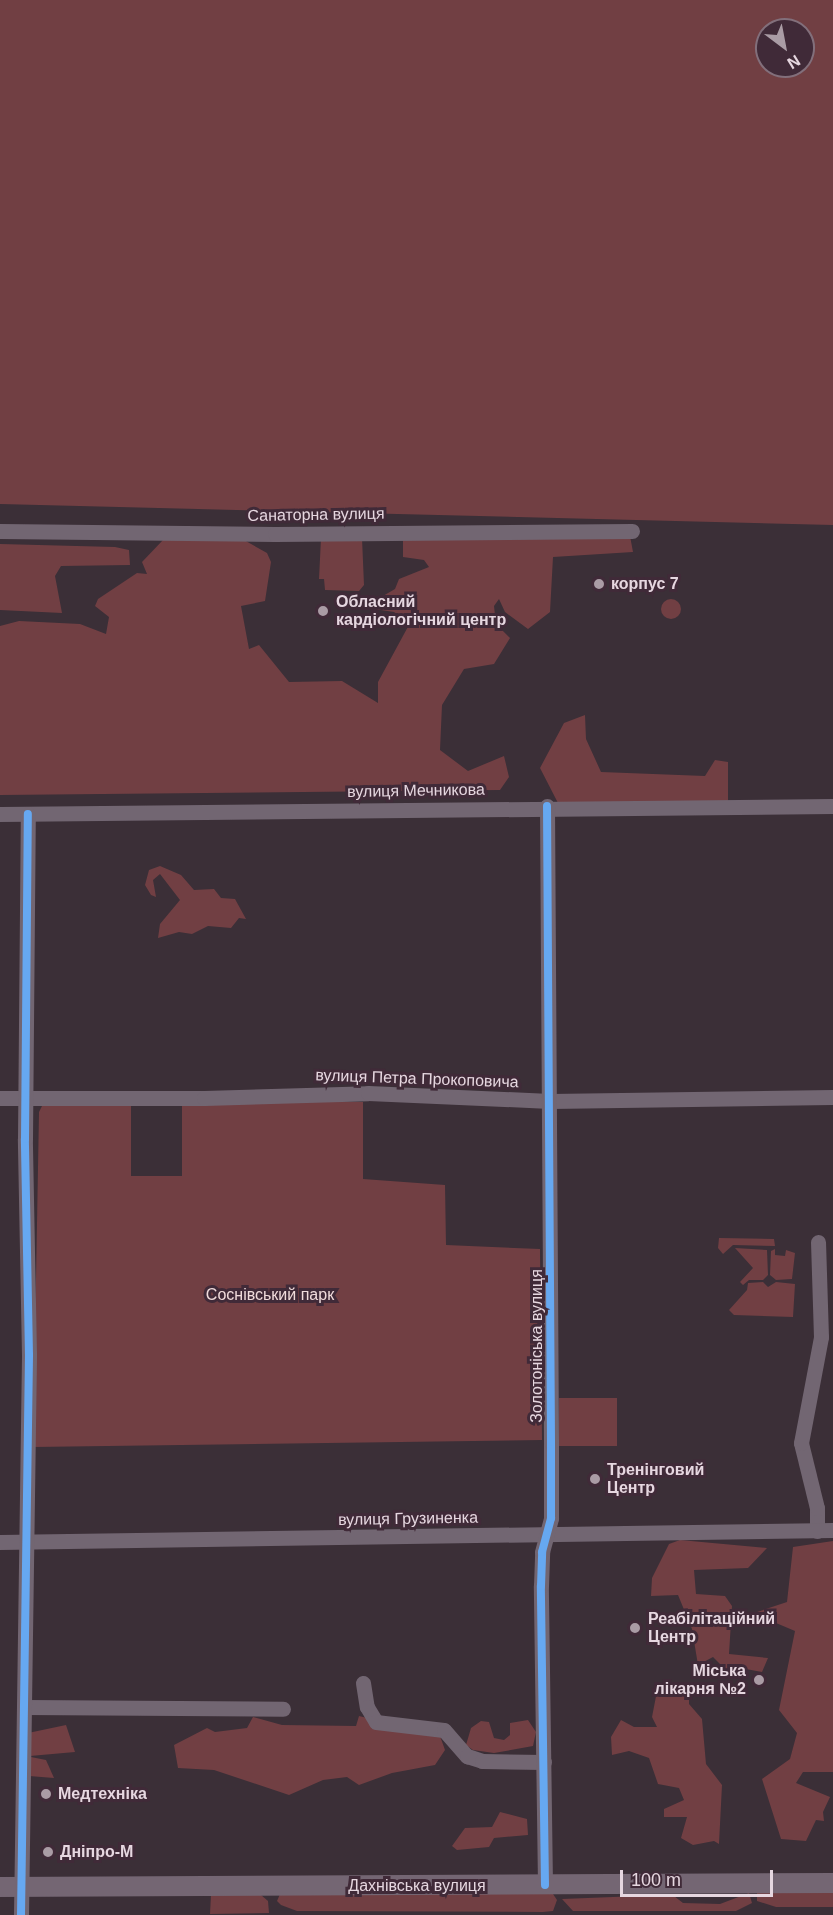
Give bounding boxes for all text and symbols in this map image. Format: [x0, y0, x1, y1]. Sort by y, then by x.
north arrow [755, 18, 815, 78]
text: N [784, 52, 803, 72]
street label: Санаторна вулиця [247, 504, 385, 526]
place label: корпус 7 [611, 574, 679, 594]
marker: корпус 7 [592, 577, 606, 591]
place label: Обласний кардіологічний центр [336, 592, 506, 630]
marker: Обласний кардіологічний центр [314, 602, 332, 620]
street label: вулиця Мечникова [347, 780, 485, 802]
street label: вулиця Петра Прокоповича [315, 1066, 519, 1092]
street label: Золотоніська вулиця [527, 1269, 547, 1423]
park label: Соснівський парк [206, 1285, 334, 1305]
place label: Тренінговий Центр [607, 1460, 704, 1498]
marker: Тренінговий Центр [588, 1472, 602, 1486]
street label: вулиця Грузиненка [338, 1508, 478, 1530]
place label: Реабілітаційний Центр [648, 1609, 775, 1647]
marker: Реабілітаційний Центр [626, 1619, 644, 1637]
place label: Міська лікарня №2 [655, 1661, 746, 1699]
marker: Міська лікарня №2 [750, 1671, 768, 1689]
place label: Медтехніка [58, 1784, 147, 1804]
marker: Медтехніка [39, 1787, 53, 1801]
place label: Дніпро-М [60, 1842, 133, 1862]
marker: Дніпро-М [41, 1845, 55, 1859]
scale bar [623, 1858, 776, 1896]
text: 100 m [631, 1870, 681, 1890]
street label: Дахнівська вулиця [348, 1876, 486, 1896]

